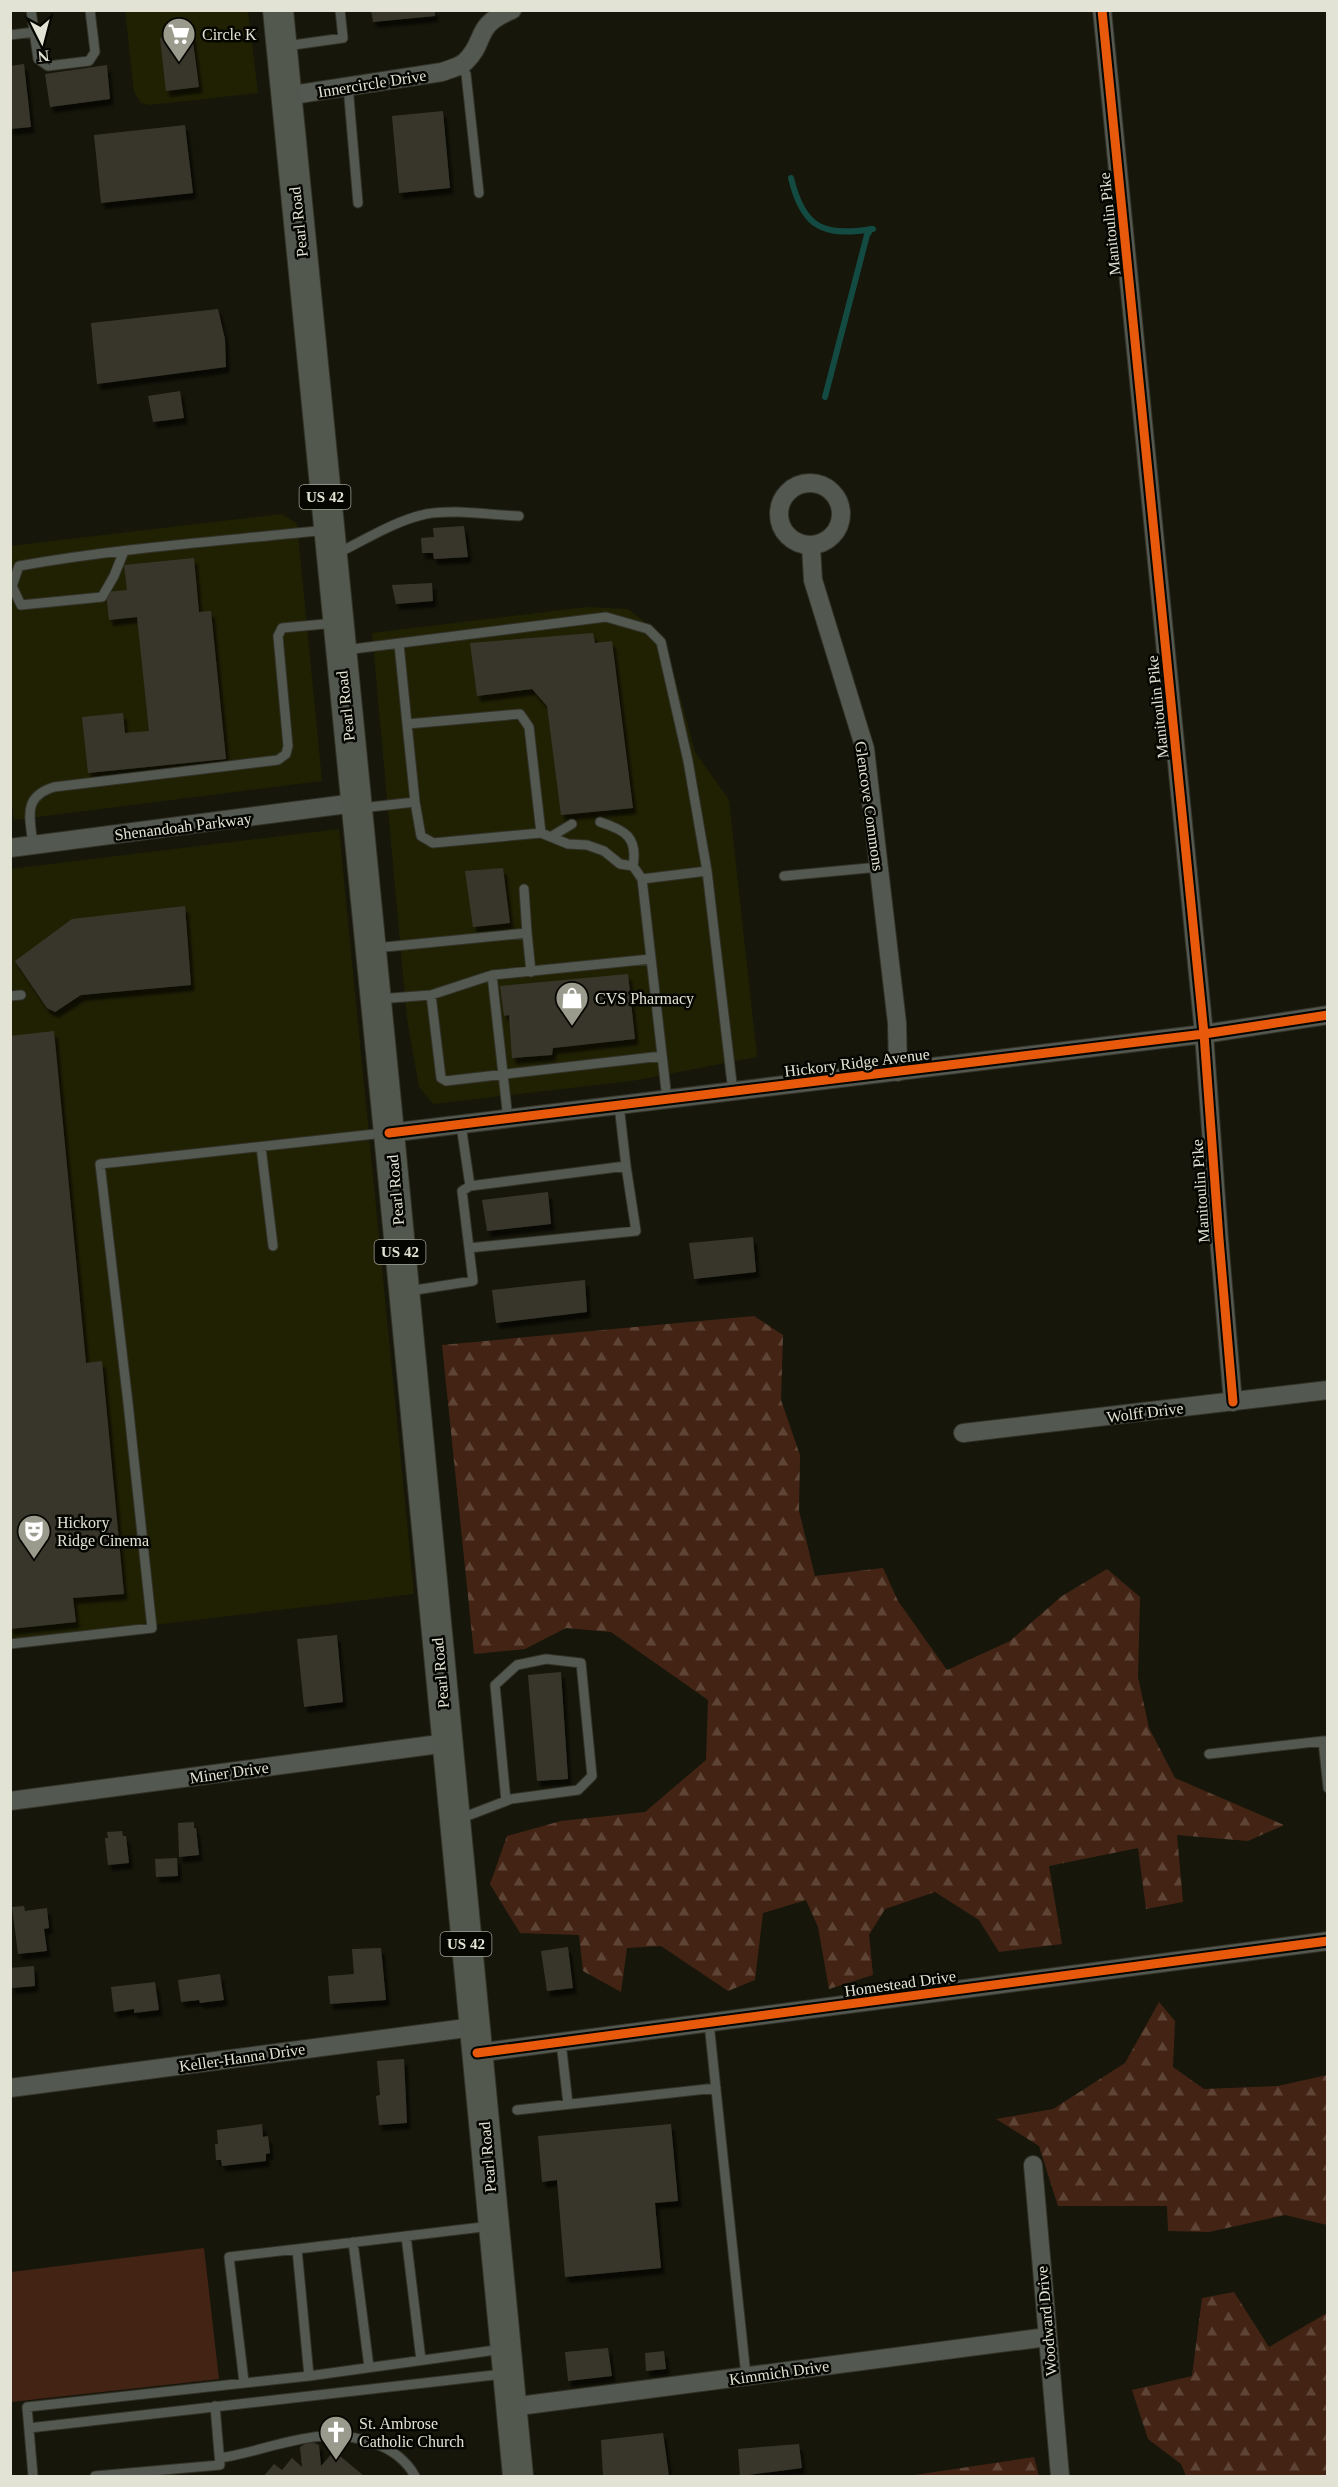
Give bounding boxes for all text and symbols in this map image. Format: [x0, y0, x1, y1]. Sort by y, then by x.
north arrow [12, 12, 72, 72]
supermarket icon: Circle K [161, 16, 197, 63]
place label: Circle K [202, 26, 257, 43]
text: N [36, 47, 50, 66]
street label: Innercircle Drive [317, 67, 428, 100]
street label: Manitoulin Pike [1096, 172, 1123, 276]
street label: Pearl Road [286, 186, 311, 258]
road number: US 42 [300, 485, 350, 509]
street label: Manitoulin Pike [1144, 655, 1171, 759]
street label: Pearl Road [333, 670, 358, 742]
street label: Glencove Commons [852, 740, 887, 872]
street label: Shenandoah Parkway [113, 810, 253, 844]
shop icon: CVS Pharmacy [554, 980, 590, 1027]
place label: CVS Pharmacy [595, 990, 694, 1008]
street label: Hickory Ridge Avenue [783, 1045, 931, 1081]
street label: Manitoulin Pike [1188, 1139, 1213, 1243]
street label: Pearl Road [384, 1154, 407, 1226]
road number: US 42 [374, 1240, 426, 1264]
street label: Wolff Drive [1106, 1399, 1184, 1426]
theatre icon: Hickory Ridge Cinema [16, 1513, 52, 1560]
place label: Hickory Ridge Cinema [57, 1514, 149, 1550]
street label: Pearl Road [429, 1637, 452, 1709]
street label: Miner Drive [189, 1759, 270, 1786]
road number: US 42 [440, 1932, 492, 1956]
street label: Homestead Drive [843, 1967, 957, 2000]
street label: Keller-Hanna Drive [178, 2040, 306, 2075]
street label: Pearl Road [476, 2121, 499, 2193]
street label: Woodward Drive [1033, 2265, 1060, 2377]
street label: Kimmich Drive [728, 2357, 830, 2388]
church icon: St. Ambrose Catholic Church [318, 2414, 354, 2461]
place label: St. Ambrose Catholic Church [359, 2415, 464, 2450]

